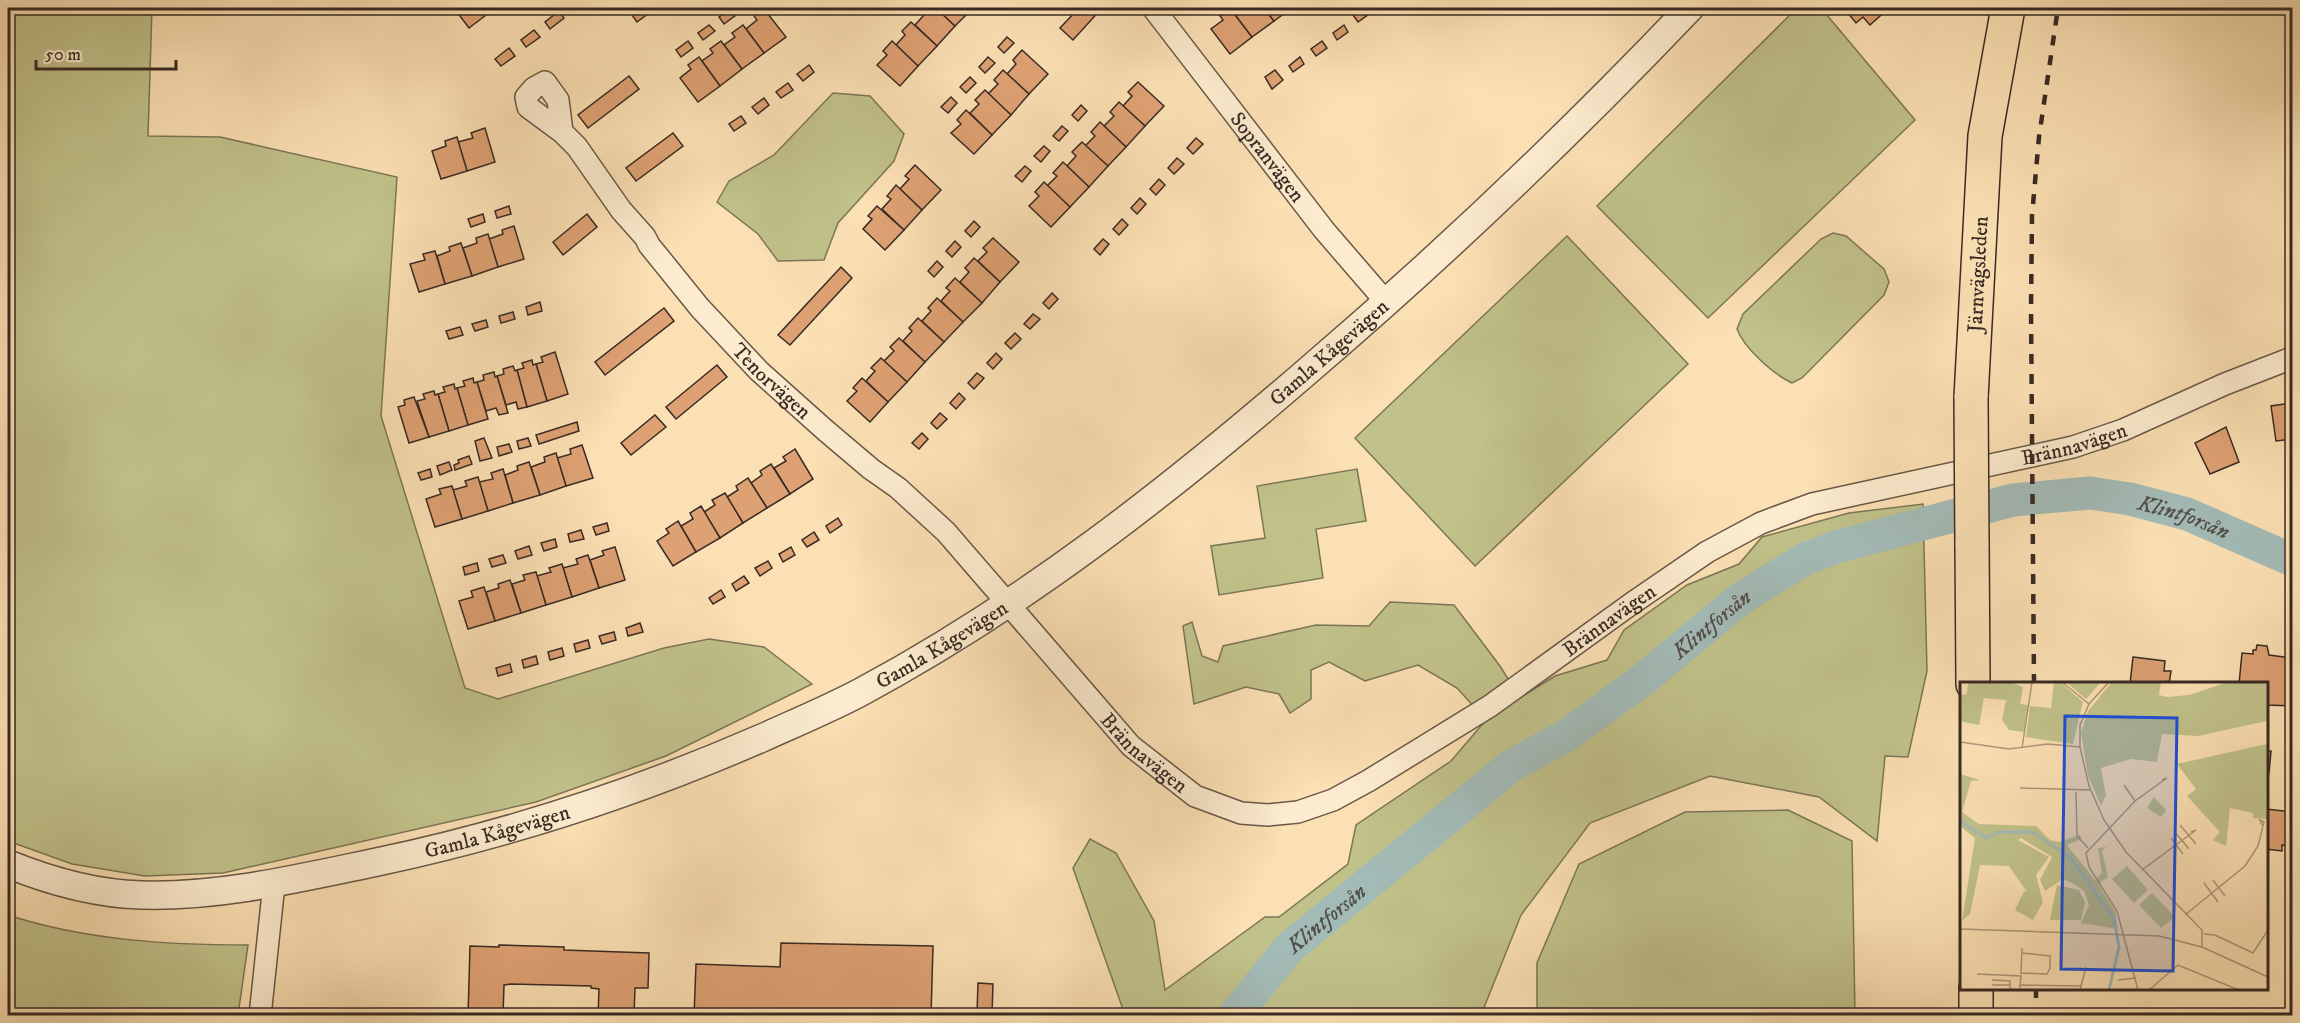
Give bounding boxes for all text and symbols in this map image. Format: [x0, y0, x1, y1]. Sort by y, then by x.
scale bar [36, 33, 176, 71]
text: 50 m [45, 44, 81, 66]
street label: Sopranvägen [1224, 107, 1310, 208]
street label: Järnvägsleden [1962, 215, 1995, 335]
street label: Gamla Kågevägen [1265, 294, 1395, 412]
street label: Tenorvägen [726, 338, 816, 425]
street label: Brännavägen [2019, 418, 2131, 472]
water label: Klintforsån [2134, 489, 2233, 546]
street label: Brännavägen [1558, 579, 1661, 663]
water label: Klintforsån [1666, 584, 1756, 666]
street label: Gamla Kågevägen [872, 595, 1013, 695]
inset map [1960, 682, 2267, 990]
street label: Brännavägen [1094, 708, 1193, 799]
street label: Gamla Kågevägen [422, 800, 573, 865]
water label: Klintforsån [1281, 878, 1372, 960]

